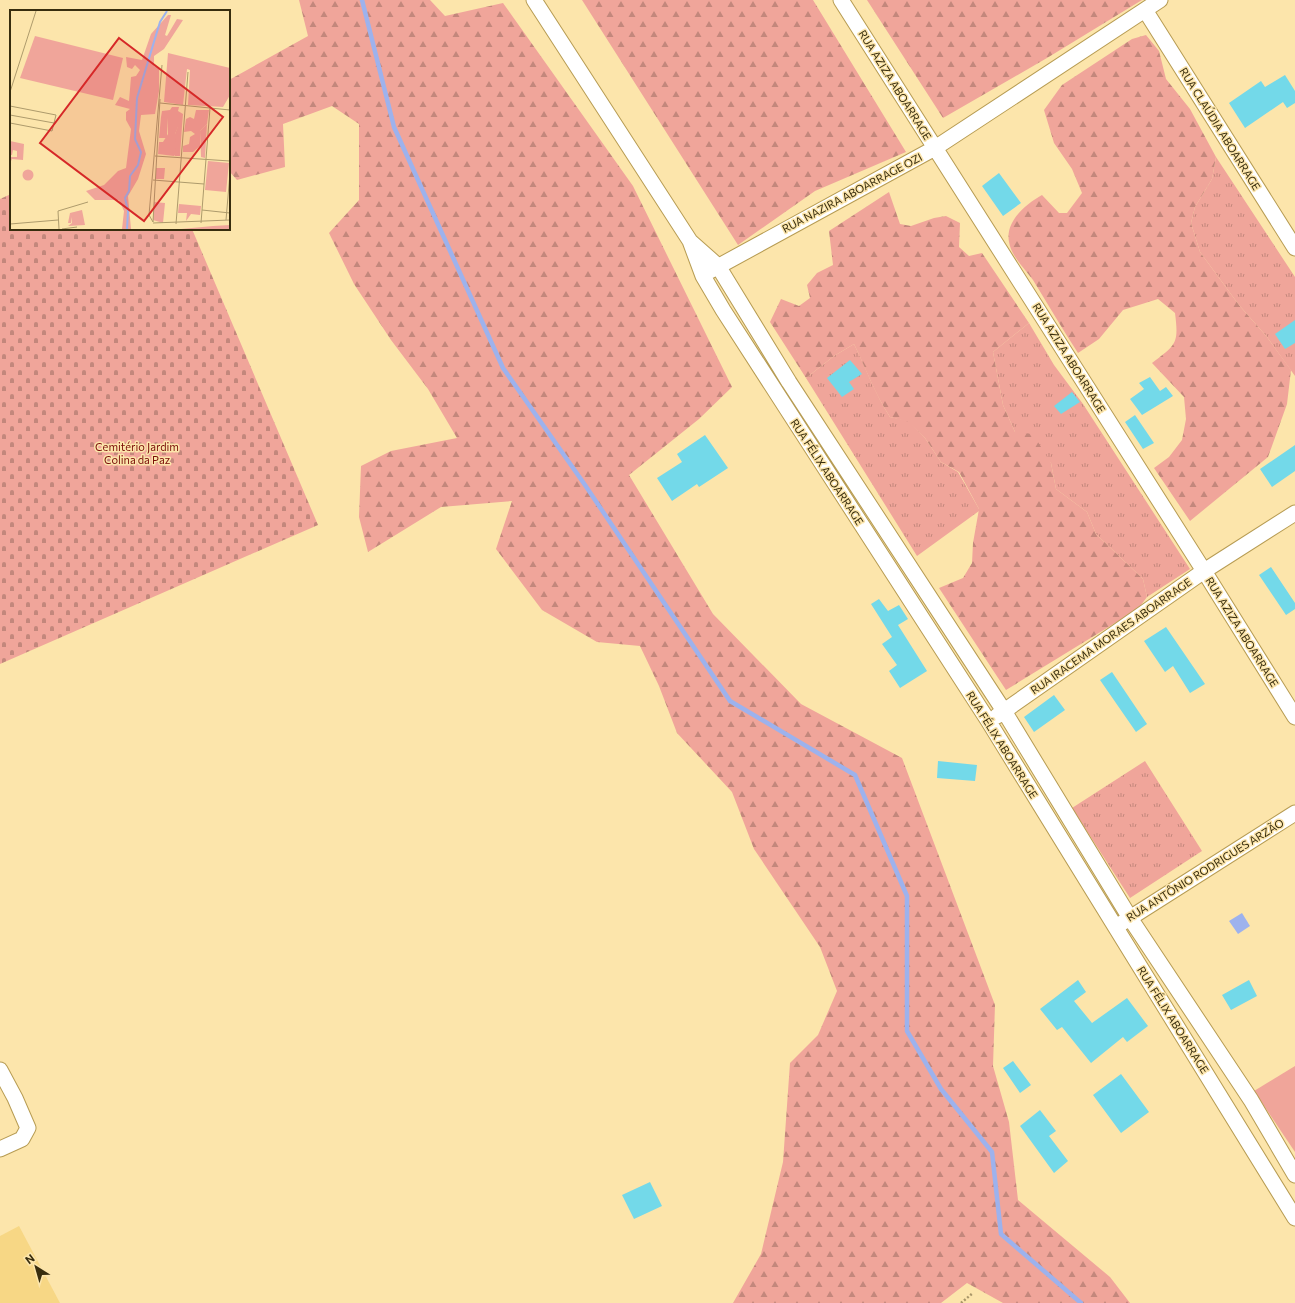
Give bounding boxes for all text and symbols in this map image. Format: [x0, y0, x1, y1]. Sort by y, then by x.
inset map [10, 10, 230, 230]
street label: RUA AZIZA ABOARRAGE [856, 27, 935, 142]
street label: RUA CLAÚDIA ABOARRAGE [1177, 65, 1264, 192]
street label: RUA NAZIRA ABOARRAGE OZI [779, 150, 924, 235]
street label: RUA AZIZA ABOARRAGE [1030, 300, 1109, 415]
street label: RUA FÉLIX ABOARRAGE [788, 416, 867, 527]
park label: Cemitério Jardim Colina da Paz [95, 440, 179, 466]
street label: RUA AZIZA ABOARRAGE [1203, 574, 1282, 689]
street label: RUA IRACEMA MORAES ABOARRAGE [1028, 575, 1194, 696]
street label: RUA FÉLIX ABOARRAGE [964, 688, 1042, 801]
street label: RUA ANTÔNIO RODRIGUES ARZÃO [1123, 815, 1286, 924]
street label: RUA FÉLIX ABOARRAGE [1135, 963, 1213, 1076]
north arrow [16, 1247, 56, 1287]
text: N [22, 1251, 37, 1266]

